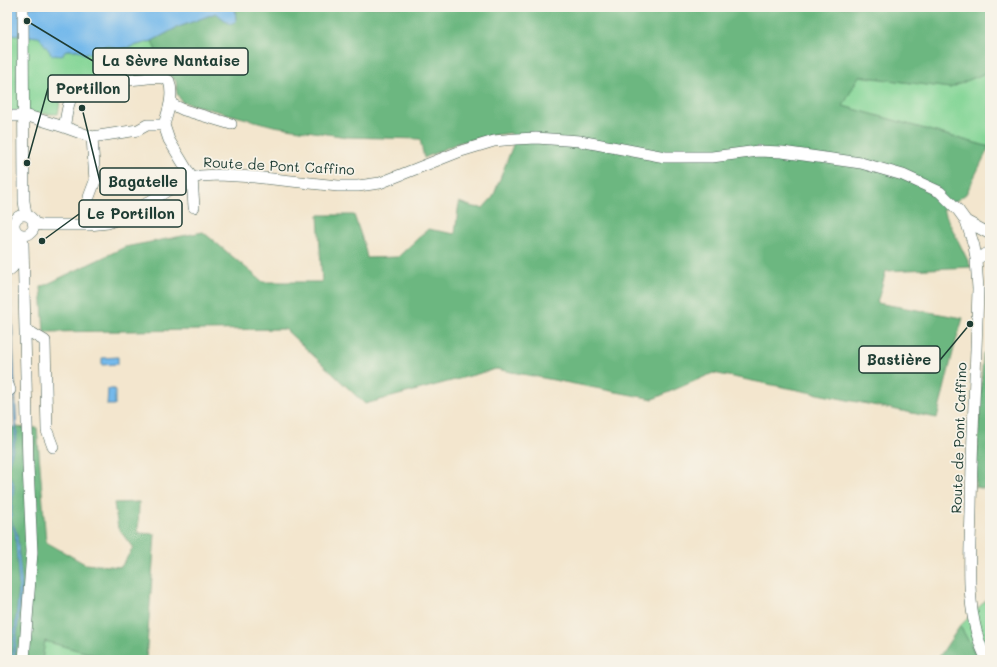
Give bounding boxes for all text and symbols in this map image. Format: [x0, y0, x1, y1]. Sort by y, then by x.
callout: La Sèvre Nantaise [93, 48, 248, 75]
text: La Sèvre Nantaise [102, 50, 240, 70]
callout: Portillon [48, 75, 129, 102]
text: Portillon [56, 78, 120, 98]
street label: Route de Pont Caffino [203, 152, 355, 179]
callout: Bagatelle [100, 168, 186, 195]
text: Bagatelle [108, 171, 178, 191]
callout: Le Portillon [79, 200, 182, 227]
text: Le Portillon [87, 203, 175, 223]
callout: Bastière [859, 346, 940, 373]
text: Bastière [867, 349, 931, 369]
street label: Route de Pont Caffino [946, 362, 971, 514]

